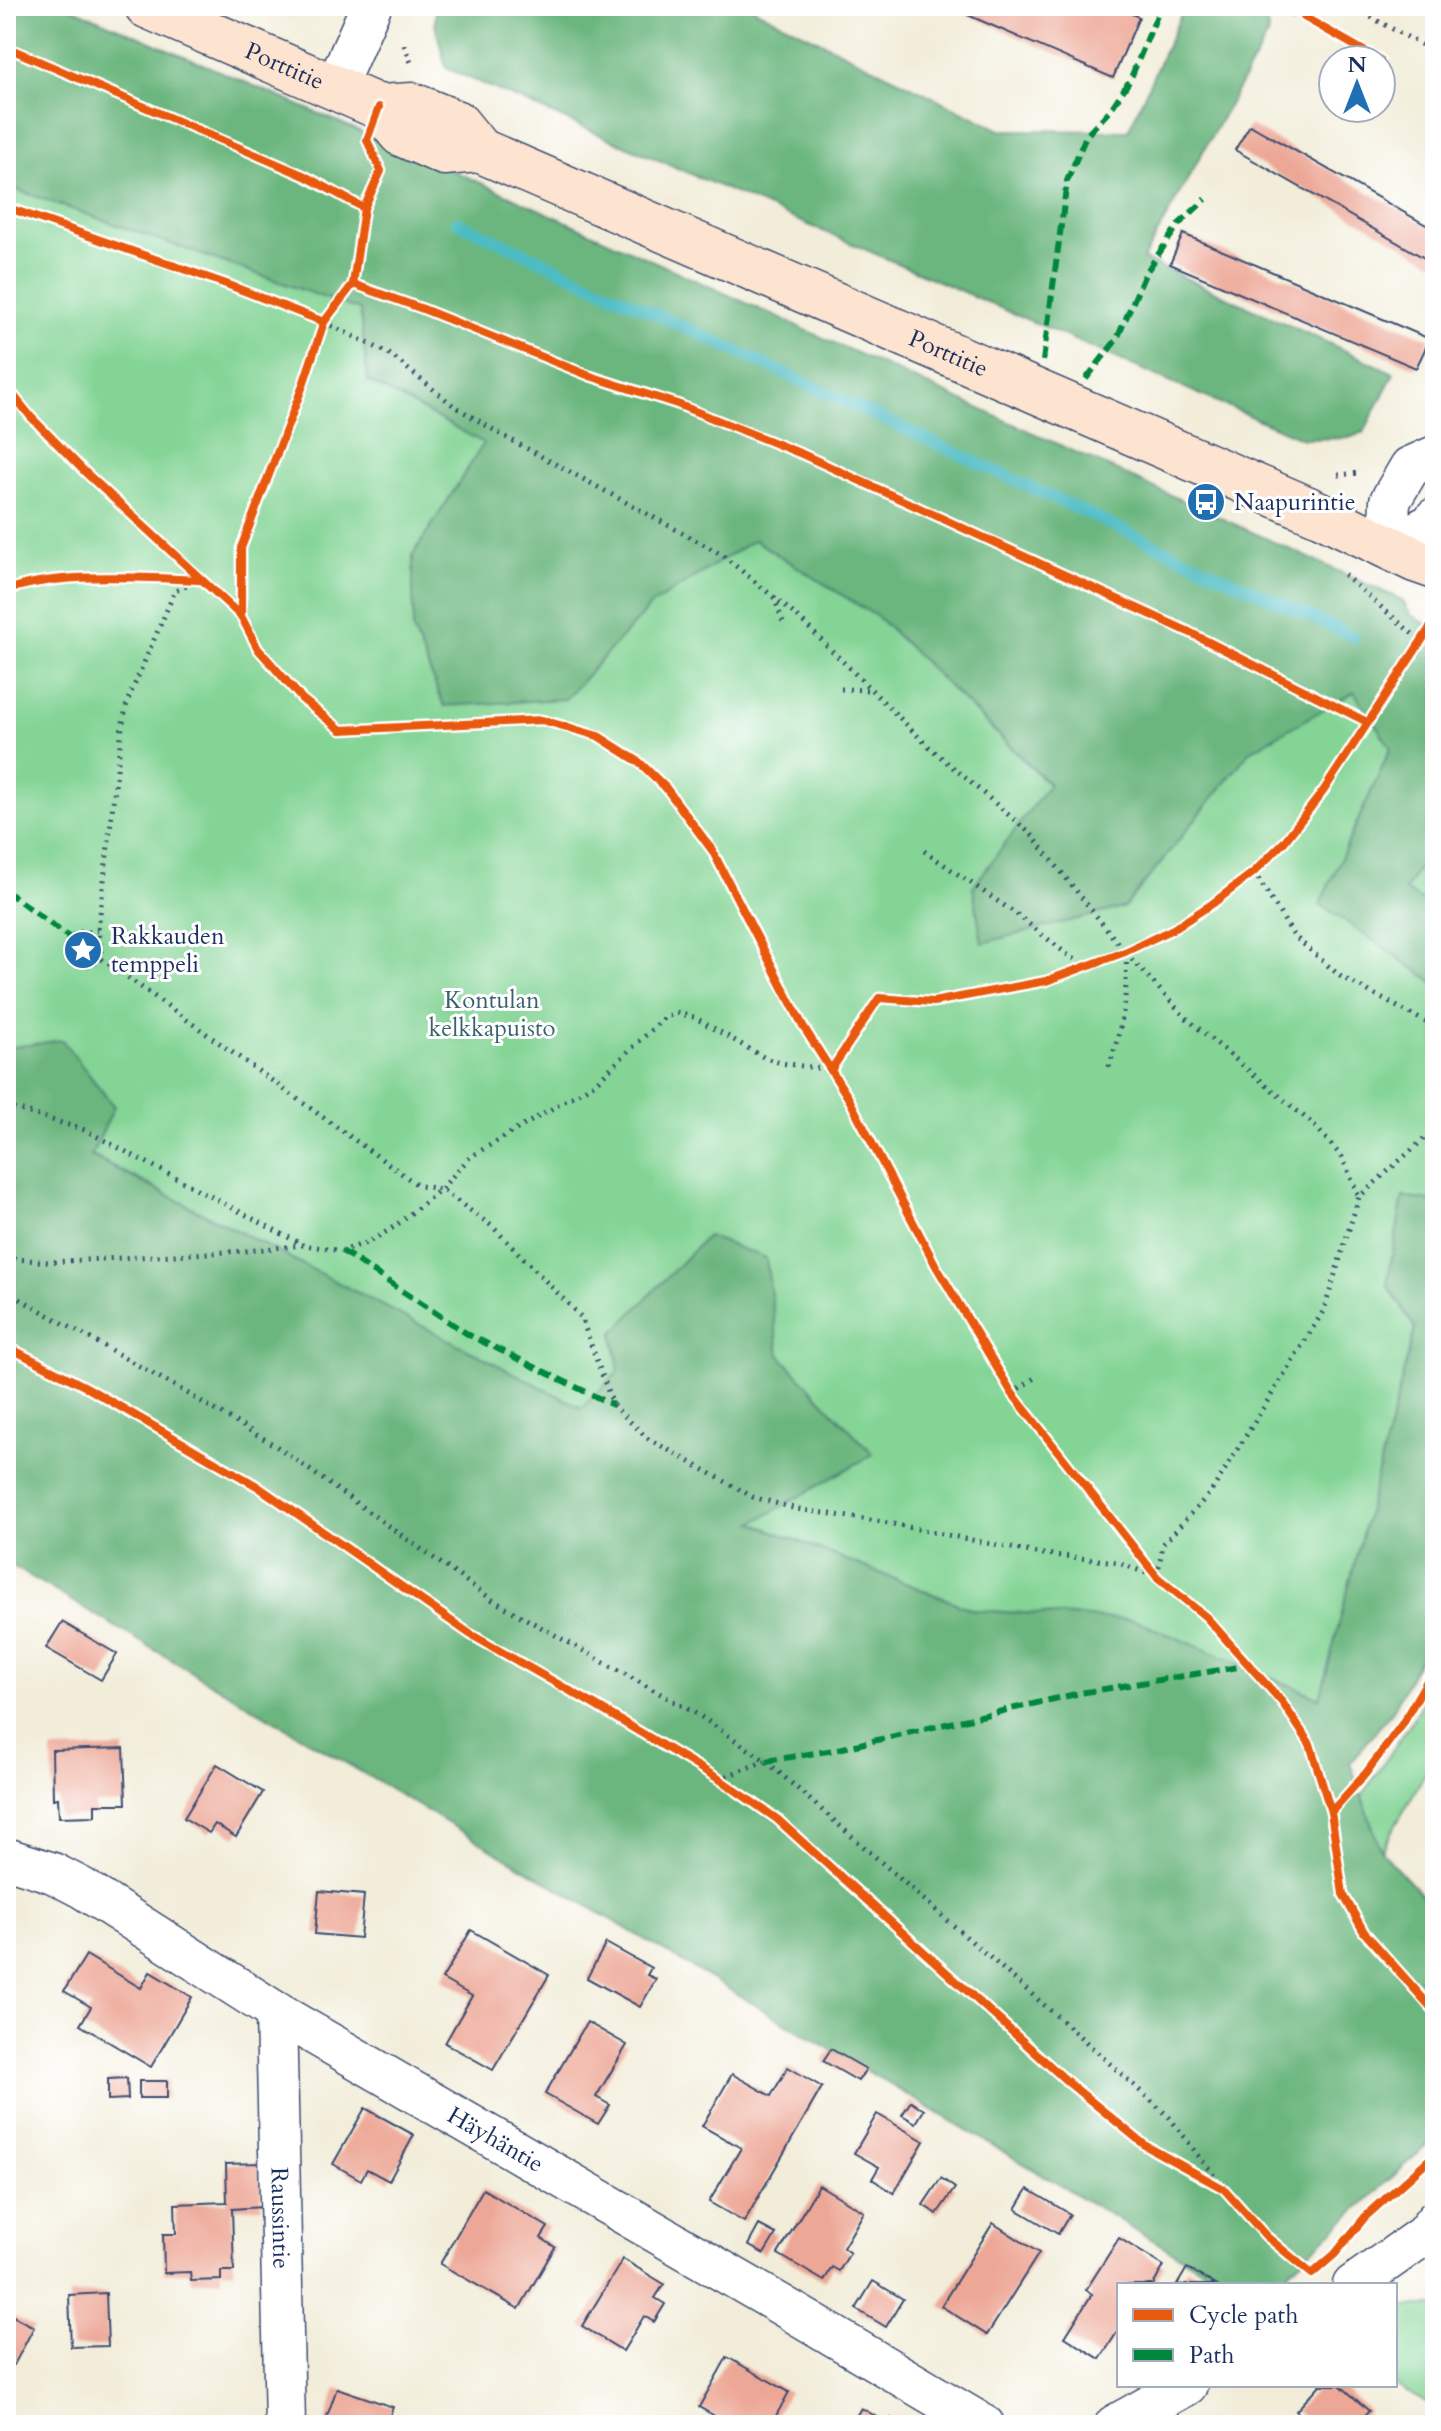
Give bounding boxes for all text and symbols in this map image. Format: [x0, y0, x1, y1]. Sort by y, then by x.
street label: Porttitie [240, 35, 329, 98]
north arrow [1317, 44, 1397, 124]
text: N [1347, 50, 1367, 80]
street label: Porttitie [904, 322, 993, 385]
bus stop icon: Naapurintie [1185, 481, 1227, 523]
place label: Naapurintie [1234, 486, 1356, 519]
place label: Rakkauden temppeli [111, 920, 225, 981]
place icon: Rakkauden temppeli [62, 929, 104, 971]
park label: Kontulan kelkkapuisto [428, 984, 556, 1045]
street label: Häyhäntie [441, 2099, 549, 2181]
street label: Raussintie [262, 2167, 298, 2269]
legend [1117, 2283, 1397, 2387]
text: Cycle path [1189, 2299, 1298, 2332]
text: Path [1189, 2339, 1234, 2372]

